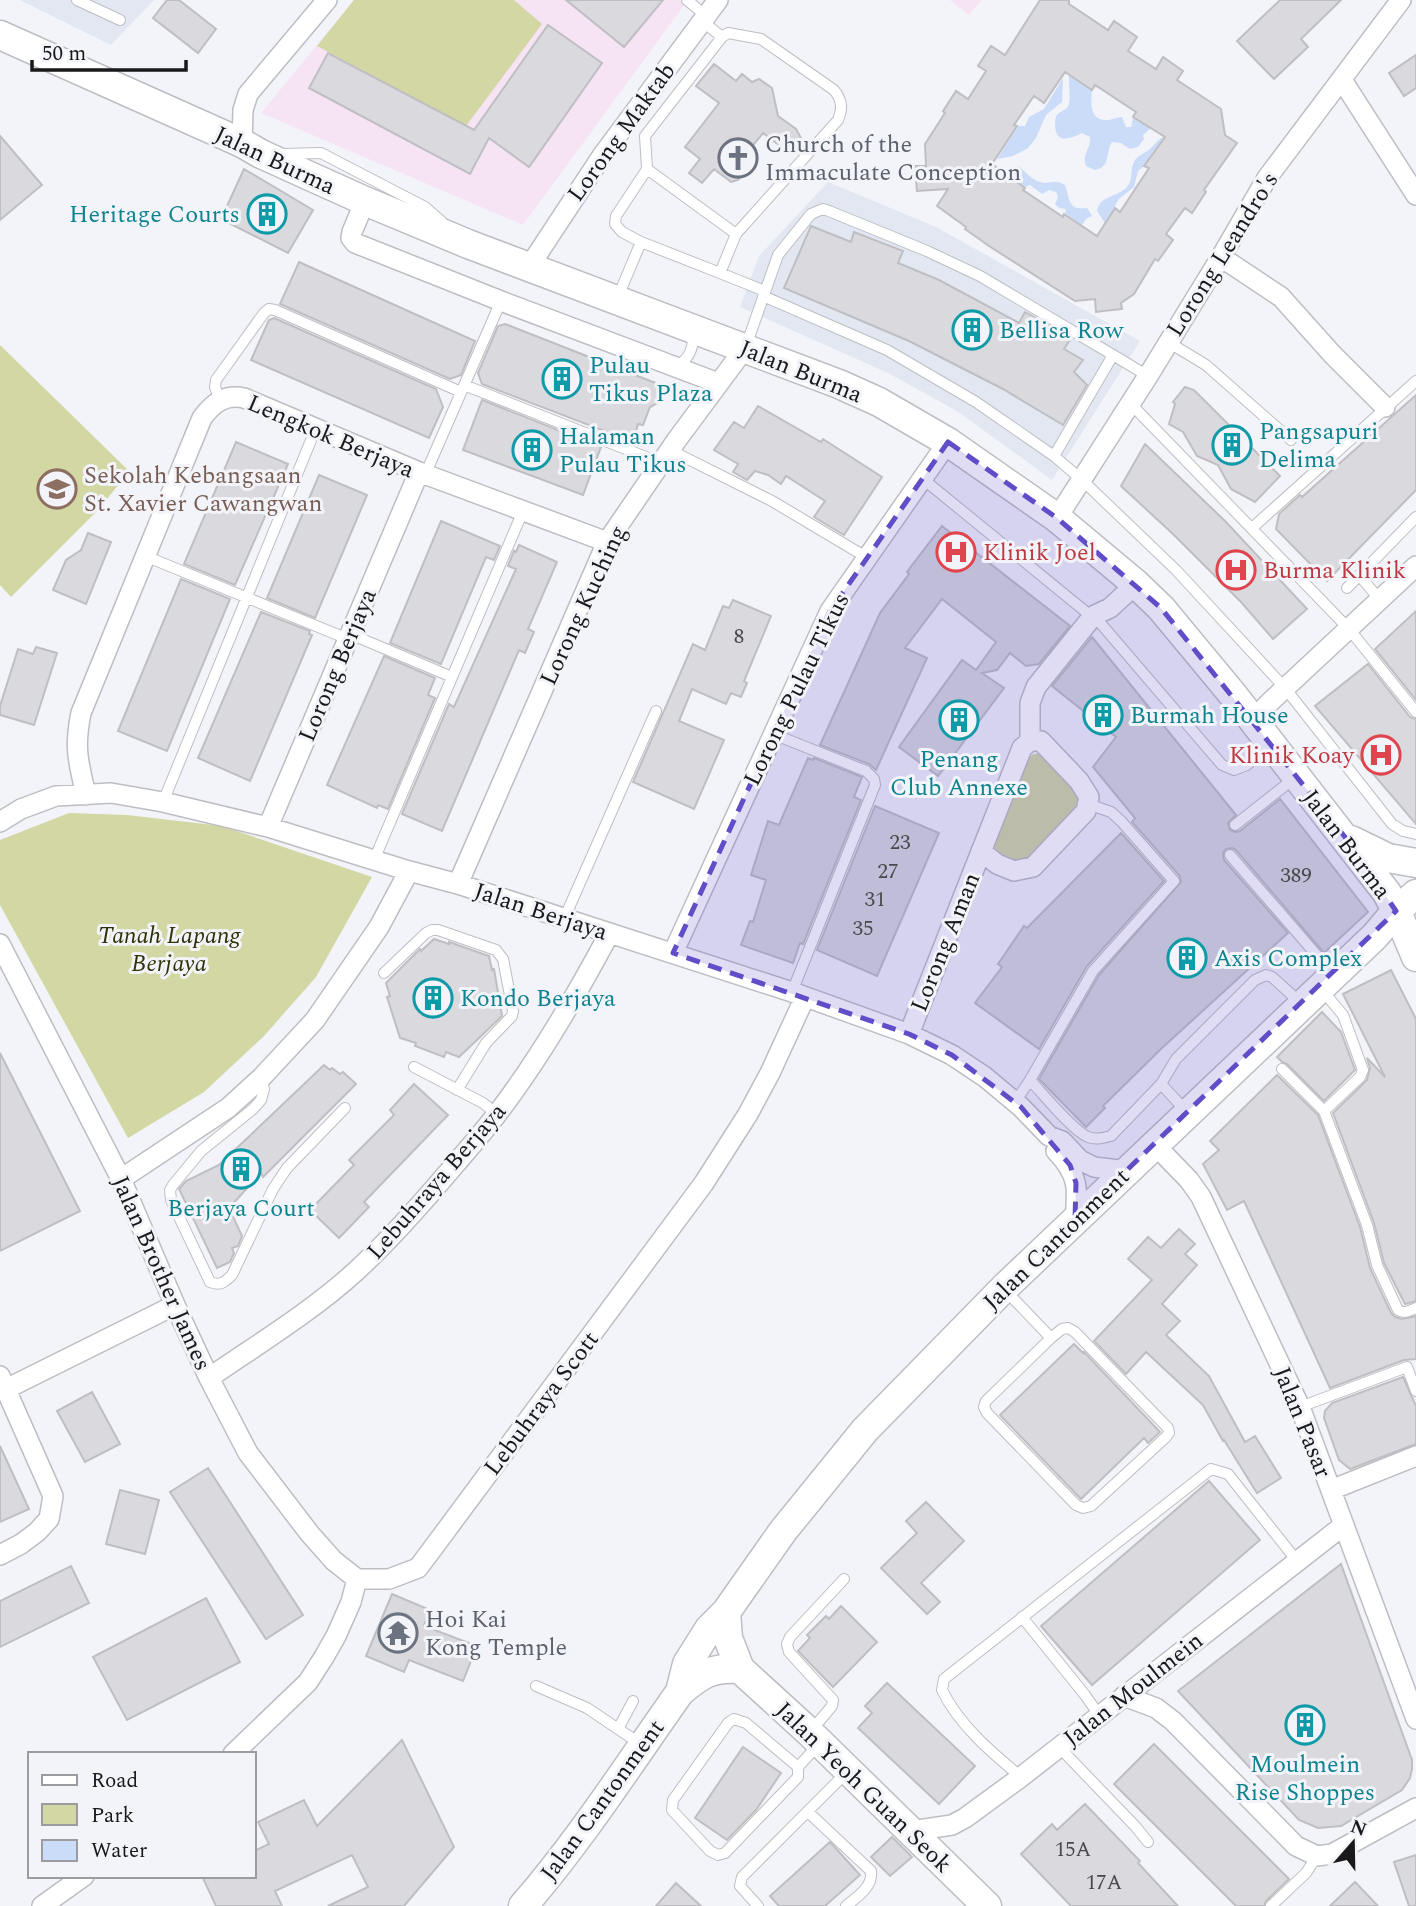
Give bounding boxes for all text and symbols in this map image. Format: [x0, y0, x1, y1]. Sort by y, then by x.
scale bar [32, 28, 186, 72]
text: 50 m [42, 38, 86, 70]
street label: Lorong Maktab [559, 55, 685, 210]
street label: Jalan Burma [208, 117, 341, 205]
place label: Church of the Immaculate Conception [765, 127, 1021, 191]
church icon: Church of the Immaculate Conception [717, 137, 759, 179]
street label: Lorong Leandro's [1158, 165, 1288, 344]
building icon: Heritage Courts [246, 193, 288, 235]
place label: Heritage Courts [69, 197, 240, 233]
building icon: Bellisa Row [951, 309, 993, 351]
place label: Bellisa Row [999, 313, 1124, 349]
street label: Jalan Burma [734, 331, 868, 413]
place label: Pulau Tikus Plaza [589, 348, 713, 412]
building icon: Pulau Tikus Plaza [541, 358, 583, 400]
street label: Lengkok Berjaya [241, 386, 420, 488]
place label: Pangsapuri Delima [1259, 414, 1379, 478]
place label: Halaman Pulau Tikus [559, 419, 687, 483]
building icon: Pangsapuri Delima [1211, 424, 1253, 466]
building icon: Halaman Pulau Tikus [511, 429, 553, 471]
place label: Sekolah Kebangsaan St. Xavier Cawangwan [84, 458, 322, 522]
school or university icon: Sekolah Kebangsaan St. Xavier Cawangwan [36, 468, 78, 510]
street label: Lorong Kuching [531, 519, 637, 692]
hospital icon: Klinik Joel [935, 531, 977, 573]
place label: Klinik Joel [983, 535, 1096, 571]
hospital icon: Burma Klinik [1215, 549, 1257, 591]
place label: Burma Klinik [1263, 553, 1406, 589]
street label: Lorong Berjaya [289, 583, 386, 748]
street label: Lorong Pulau Tikus [734, 587, 859, 792]
house number: 8 [734, 621, 744, 653]
building icon: Burmah House [1082, 694, 1124, 736]
place label: Burmah House [1130, 698, 1289, 734]
building icon: Penang Club Annexe [938, 699, 980, 741]
hospital icon: Klinik Koay [1360, 734, 1402, 776]
place label: Klinik Koay [1229, 738, 1355, 774]
place label: Penang Club Annexe [890, 742, 1028, 806]
street label: Jalan Burma [1293, 782, 1400, 908]
house number: 23 [890, 827, 911, 859]
house number: 27 [878, 856, 899, 888]
house number: 389 [1280, 860, 1312, 892]
street label: Lorong Aman [902, 867, 990, 1018]
street label: Jalan Berjaya [469, 873, 612, 951]
house number: 31 [865, 884, 886, 916]
house number: 35 [853, 913, 874, 945]
park label: Tanah Lapang Berjaya [98, 918, 241, 982]
building icon: Axis Complex [1166, 937, 1208, 979]
place label: Axis Complex [1214, 941, 1362, 977]
building icon: Kondo Berjaya [412, 977, 454, 1019]
place label: Kondo Berjaya [460, 981, 616, 1017]
street label: Lebuhraya Berjaya [358, 1095, 515, 1268]
building icon: Berjaya Court [220, 1148, 262, 1190]
street label: Jalan Cantonment [975, 1160, 1138, 1319]
street label: Jalan Brother James [102, 1170, 220, 1377]
place label: Berjaya Court [167, 1191, 315, 1227]
street label: Lebuhraya Scott [475, 1324, 608, 1484]
street label: Jalan Pasar [1263, 1361, 1341, 1483]
place label: Hoi Kai Kong Temple [425, 1602, 567, 1666]
temple icon: Hoi Kai Kong Temple [377, 1612, 419, 1654]
street label: Jalan Moulmein [1056, 1623, 1211, 1756]
street label: Jalan Yeoh Guan Seok [767, 1694, 960, 1882]
building icon: Moulmein Rise Shoppes [1284, 1704, 1326, 1746]
street label: Jalan Cantonment [532, 1712, 674, 1889]
place label: Moulmein Rise Shoppes [1235, 1747, 1375, 1811]
legend [28, 1752, 256, 1878]
text: Road [91, 1765, 138, 1797]
text: Park [91, 1800, 135, 1832]
north arrow [1318, 1808, 1388, 1878]
text: N [1346, 1812, 1371, 1845]
house number: 15A [1055, 1834, 1092, 1866]
text: Water [91, 1835, 147, 1867]
house number: 17A [1086, 1867, 1123, 1899]

